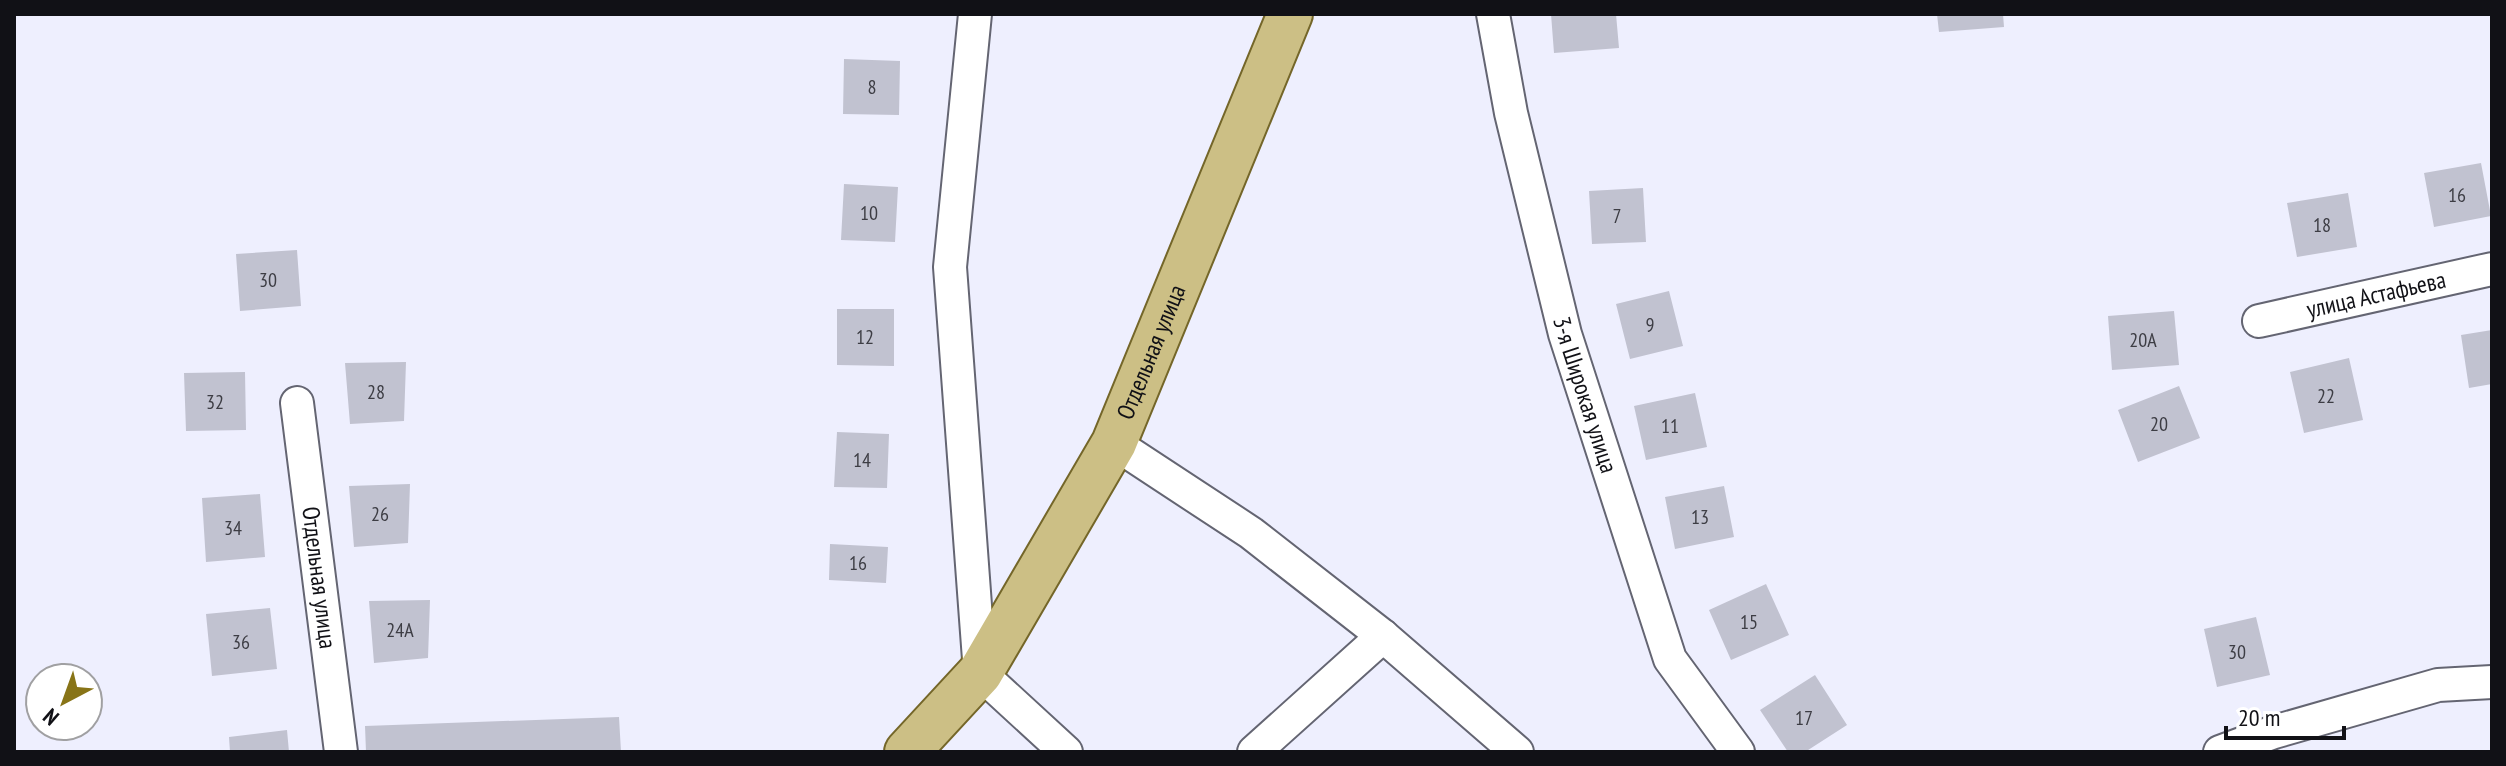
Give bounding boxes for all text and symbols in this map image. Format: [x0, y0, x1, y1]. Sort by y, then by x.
house number: 8 [868, 74, 877, 100]
house number: 16 [2448, 182, 2466, 208]
house number: 10 [860, 200, 878, 226]
house number: 7 [1613, 203, 1622, 229]
house number: 18 [2313, 212, 2331, 238]
street label: улица Астафьева [2303, 264, 2449, 325]
house number: 30 [259, 267, 277, 293]
street label: Отдельная улица [1109, 280, 1192, 424]
house number: 9 [1646, 312, 1655, 338]
street label: 3-я Широкая улица [1546, 313, 1625, 477]
house number: 12 [856, 324, 874, 350]
house number: 20А [2129, 327, 2157, 353]
house number: 28 [367, 379, 385, 405]
house number: 22 [2317, 383, 2335, 409]
house number: 32 [206, 389, 224, 415]
house number: 20 [2150, 411, 2168, 437]
house number: 11 [1661, 413, 1679, 439]
house number: 14 [853, 447, 871, 473]
house number: 26 [371, 501, 389, 527]
house number: 13 [1691, 504, 1709, 530]
street label: Отдельная улица [295, 505, 344, 650]
house number: 34 [224, 515, 242, 541]
house number: 16 [849, 550, 867, 576]
house number: 15 [1740, 609, 1758, 635]
house number: 24А [386, 617, 414, 643]
house number: 36 [232, 629, 250, 655]
house number: 30 [2228, 639, 2246, 665]
north arrow [24, 662, 104, 742]
scale bar [2226, 690, 2344, 740]
text: 20 m [2238, 702, 2280, 733]
text: N [37, 703, 65, 732]
house number: 17 [1795, 705, 1813, 731]

